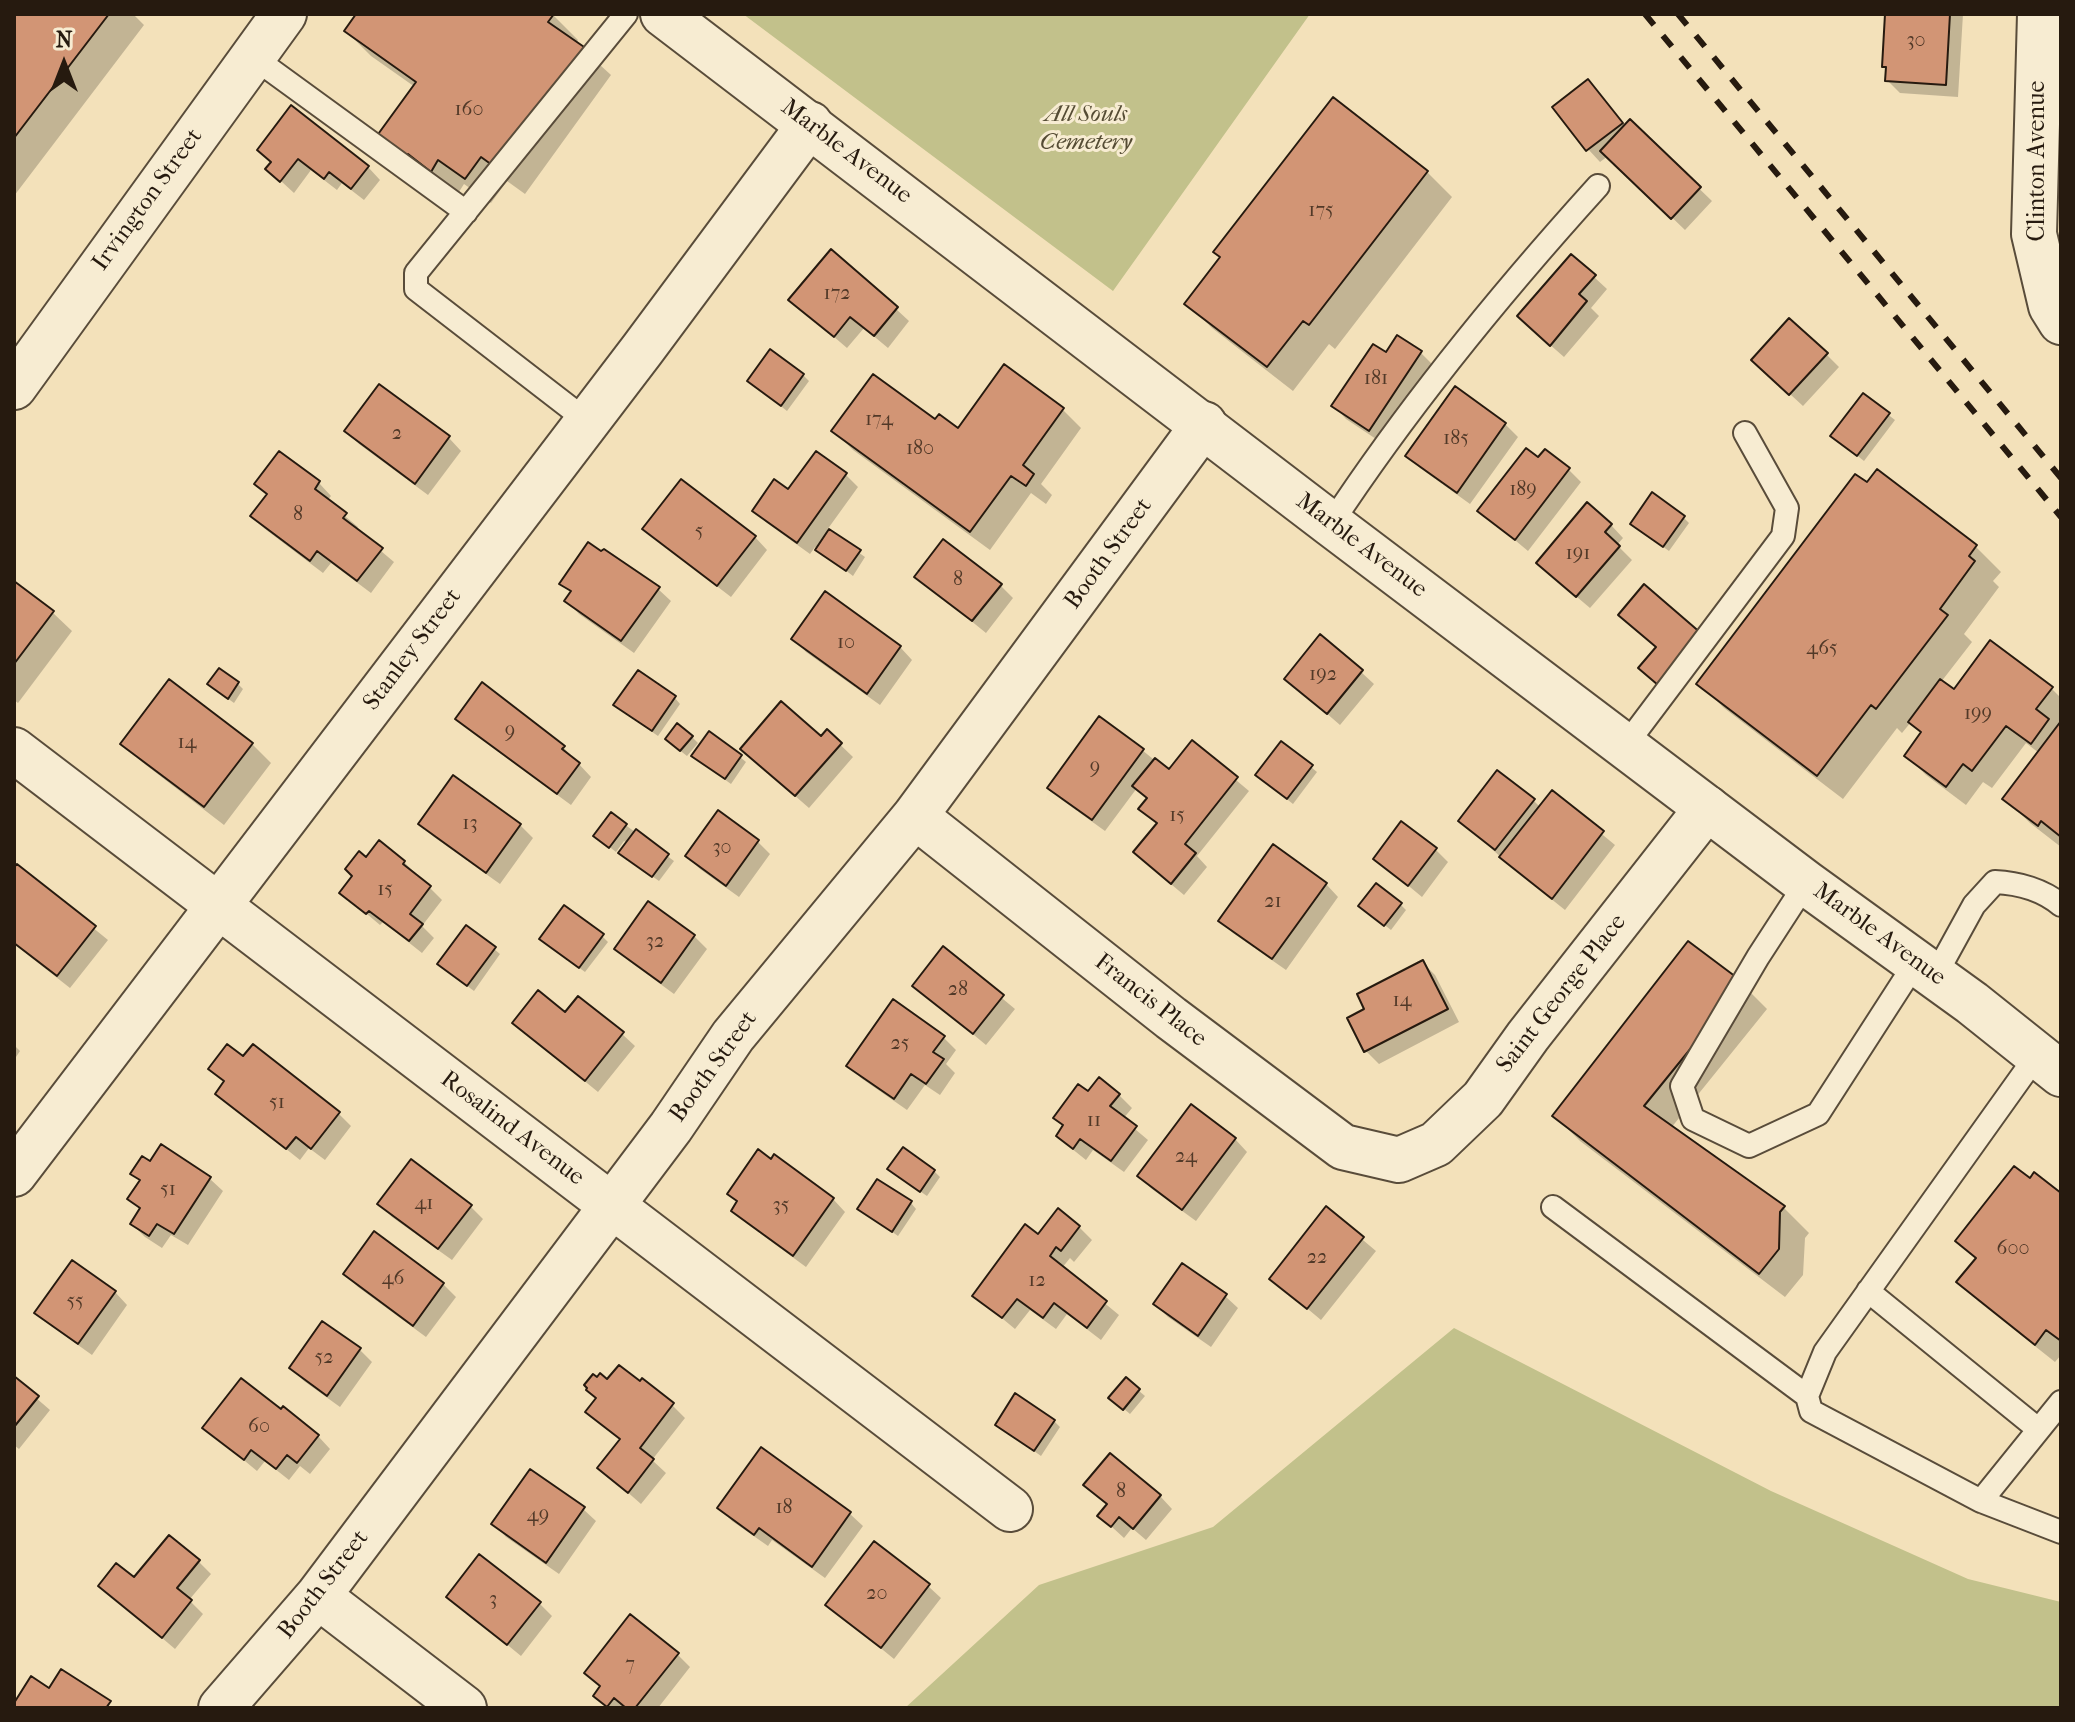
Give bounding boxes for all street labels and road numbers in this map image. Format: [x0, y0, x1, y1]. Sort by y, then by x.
street label: Clinton Avenue [2024, 81, 2052, 241]
street label: Marble Avenue [775, 93, 917, 211]
street label: Irvington Street [87, 123, 209, 277]
street label: Marble Avenue [1290, 487, 1432, 605]
street label: Booth Street [1059, 493, 1159, 615]
street label: Stanley Street [358, 583, 468, 717]
street label: Marble Avenue [1807, 877, 1951, 993]
street label: Saint George Place [1491, 909, 1633, 1079]
street label: Francis Place [1088, 948, 1212, 1054]
street label: Booth Street [664, 1006, 764, 1128]
street label: Rosalind Avenue [434, 1066, 590, 1192]
street label: Booth Street [273, 1525, 375, 1645]

